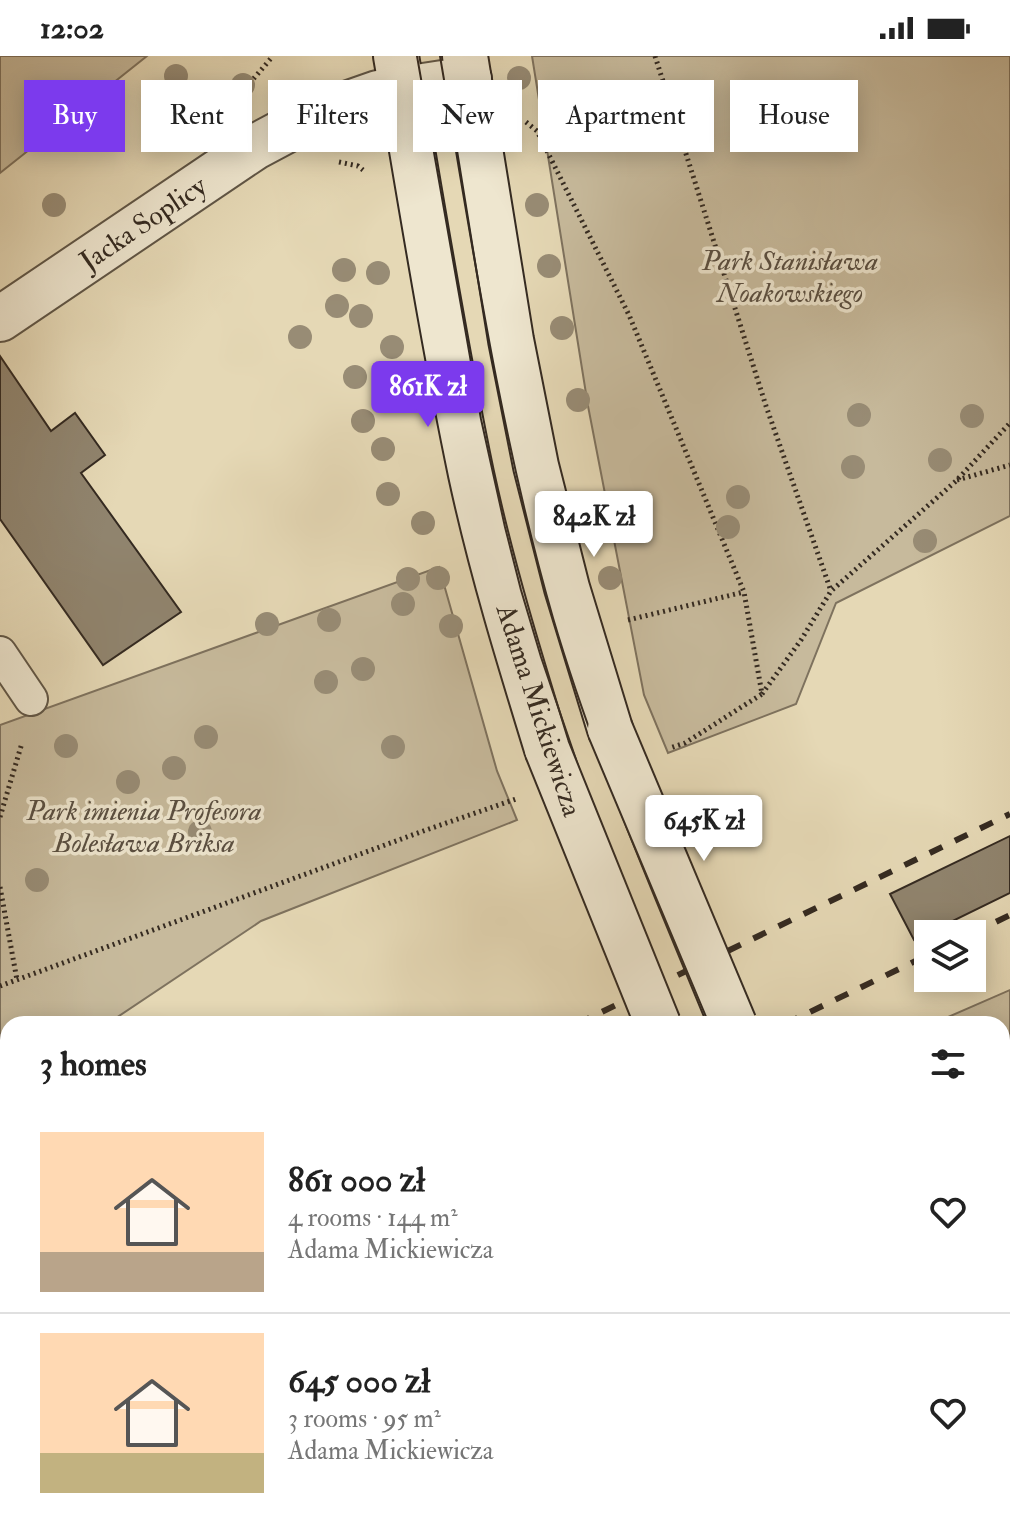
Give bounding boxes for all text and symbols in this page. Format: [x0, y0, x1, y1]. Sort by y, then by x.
text: 12:02 [40, 10, 104, 47]
chip: Buy [24, 80, 125, 152]
chip: Rent [141, 80, 252, 152]
chip: Filters [268, 80, 397, 152]
chip: New [413, 80, 522, 152]
chip: Apartment [538, 80, 714, 152]
chip: House [730, 80, 858, 152]
street label: Jacka Soplicy [73, 169, 214, 280]
park label: Park Stanisława Noakowskiego [701, 244, 878, 311]
pin: 861K zł [354, 361, 502, 429]
text: 861K zł [389, 371, 467, 403]
pin: 842K zł [520, 491, 668, 559]
text: 842K zł [553, 501, 635, 533]
street label: Adama Mickiewicza [487, 599, 590, 822]
park label: Park imienia Profesora Bolesława Briksa [25, 794, 262, 861]
pin: 645K zł [630, 795, 778, 863]
text: 645K zł [663, 805, 745, 837]
map controls [914, 920, 986, 992]
button: layers [914, 920, 986, 992]
icon: filters [926, 1042, 970, 1086]
text: 3 homes [40, 1043, 147, 1086]
text: 861 000 zł [288, 1159, 425, 1202]
icon: home [104, 1164, 200, 1260]
icon: heart [926, 1190, 970, 1234]
text: 4 rooms · 144 m² [288, 1202, 458, 1234]
text: Adama Mickiewicza [288, 1234, 493, 1266]
text: 645 000 zł [288, 1360, 430, 1403]
icon: home [104, 1365, 200, 1461]
icon: heart [926, 1391, 970, 1435]
text: 3 rooms · 95 m² [288, 1403, 441, 1435]
text: Adama Mickiewicza [288, 1435, 493, 1467]

